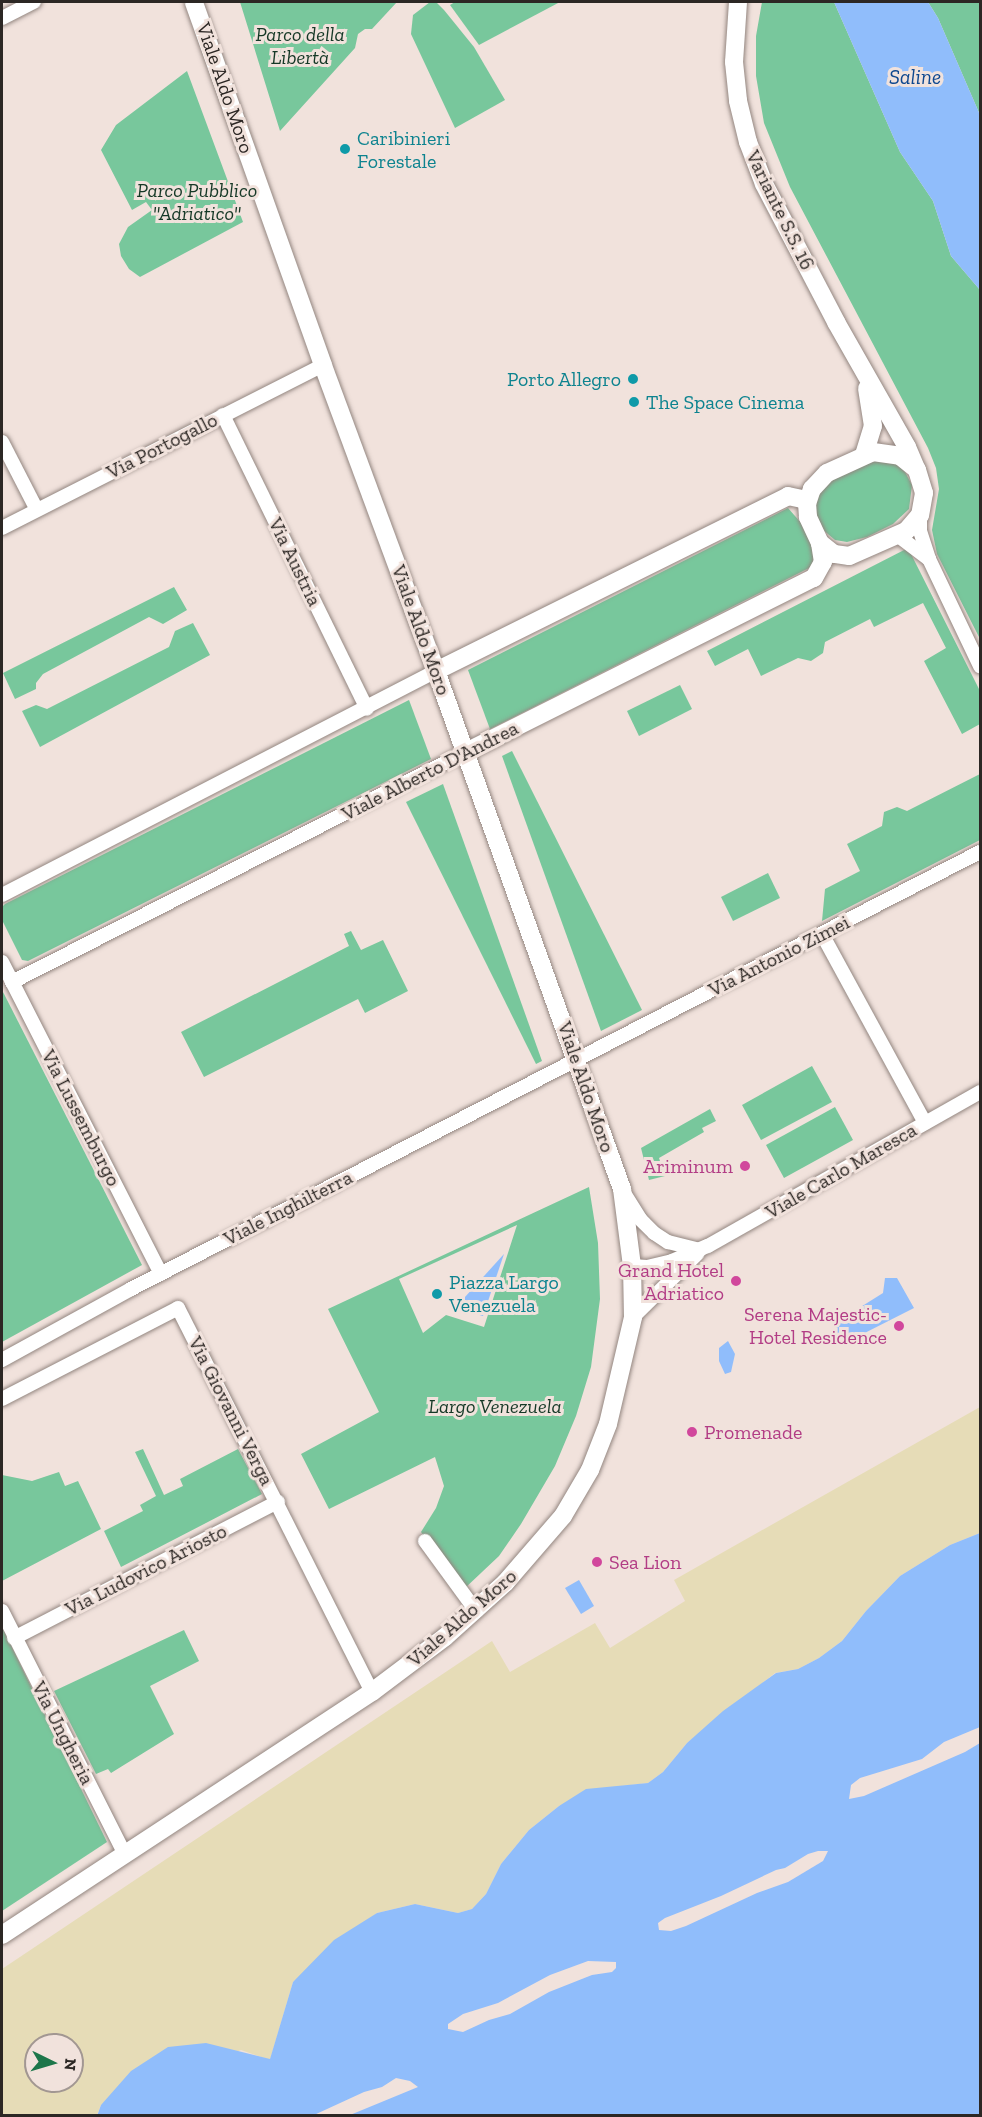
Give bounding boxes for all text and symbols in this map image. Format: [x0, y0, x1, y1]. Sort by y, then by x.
street label: Viale Aldo Moro [191, 19, 259, 157]
park label: Parco della Libertà [255, 22, 345, 69]
water label: Saline [889, 64, 941, 90]
place label: Caribinieri Forestale [357, 126, 450, 173]
marker: Caribinieri Forestale [338, 142, 352, 156]
street label: Variante S.S. 16 [741, 146, 819, 274]
park label: Parco Pubblico "Adriatico" [137, 179, 257, 226]
place label: Porto Allegro [506, 367, 621, 391]
marker: Porto Allegro [626, 372, 640, 386]
place label: The Space Cinema [646, 390, 804, 414]
marker: The Space Cinema [627, 395, 641, 409]
street label: Via Portogallo [103, 408, 221, 484]
street label: Via Austria [263, 514, 327, 610]
street label: Viale Aldo Moro [386, 561, 456, 699]
street label: Viale Alberto D'Andrea [337, 716, 523, 826]
street label: Via Antonio Zimei [704, 910, 854, 1002]
street label: Viale Aldo Moro [552, 1018, 620, 1156]
street label: Via Lussemburgo [36, 1046, 126, 1190]
street label: Viale Carlo Maresca [761, 1118, 921, 1224]
place label: Ariminum [643, 1154, 733, 1178]
marker: Ariminum [738, 1159, 752, 1173]
street label: Viale Inghilterra [220, 1165, 356, 1251]
place label: Grand Hotel Adriatico [618, 1258, 724, 1305]
place label: Piazza Largo Venezuela [449, 1270, 559, 1317]
marker: Grand Hotel Adriatico [729, 1274, 743, 1288]
marker: Piazza Largo Venezuela [430, 1287, 444, 1301]
place label: Serena Majestic- Hotel Residence [744, 1302, 887, 1349]
marker: Serena Majestic- Hotel Residence [892, 1319, 906, 1333]
street label: Via Giovanni Verga [183, 1332, 279, 1490]
park label: Largo Venezuela [428, 1394, 562, 1418]
place label: Promenade [704, 1420, 802, 1444]
marker: Promenade [685, 1425, 699, 1439]
street label: Via Ludovico Ariosto [61, 1519, 231, 1621]
place label: Sea Lion [609, 1550, 681, 1574]
marker: Sea Lion [590, 1555, 604, 1569]
street label: Viale Aldo Moro [402, 1564, 522, 1672]
street label: Via Ungheria [27, 1677, 99, 1789]
north arrow [24, 2033, 84, 2093]
text: N [60, 2058, 80, 2071]

